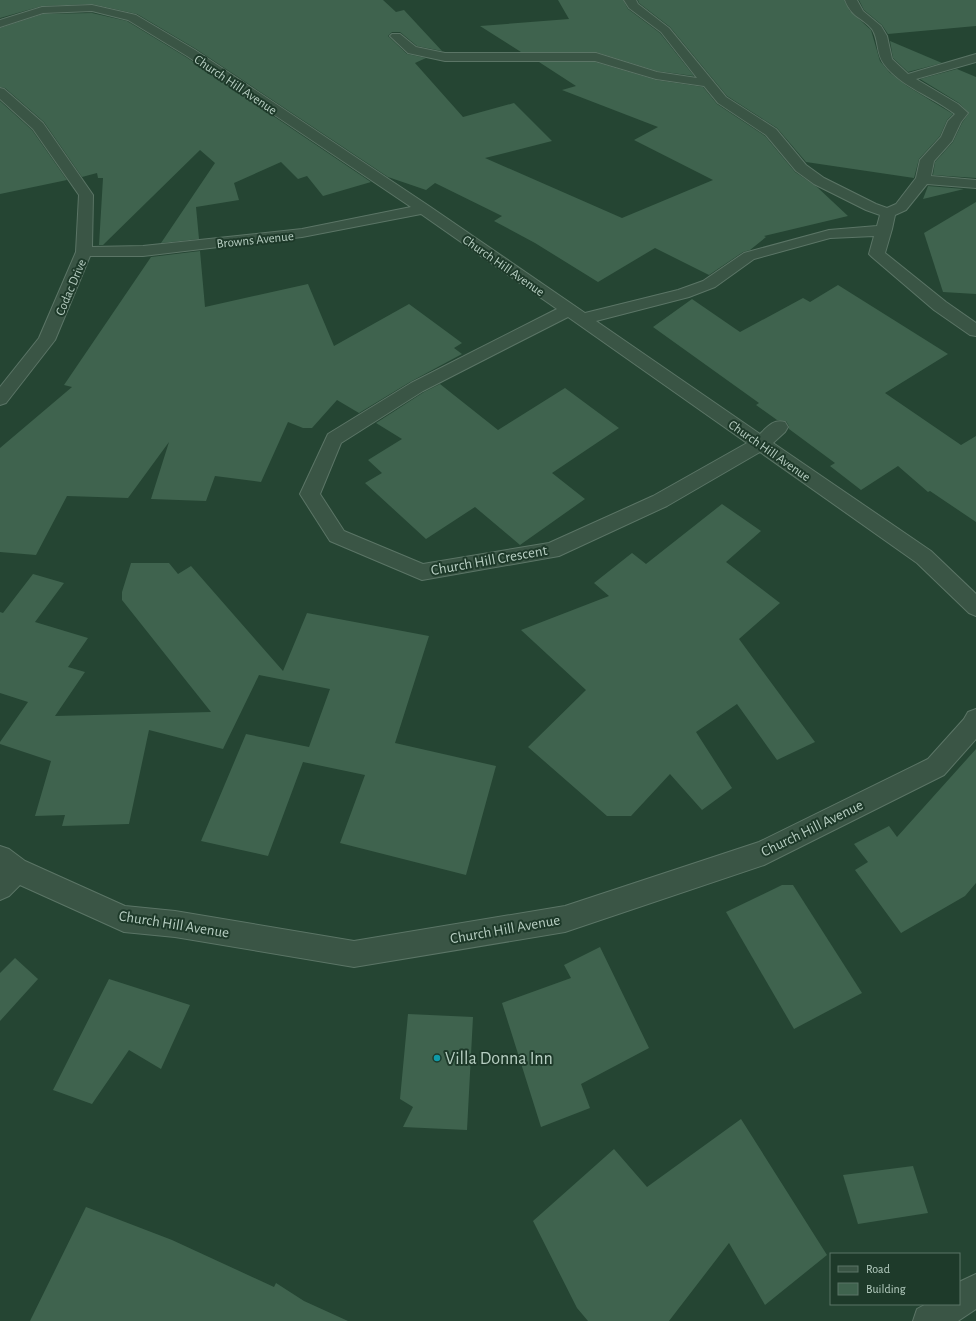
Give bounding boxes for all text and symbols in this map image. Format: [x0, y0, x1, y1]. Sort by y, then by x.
street label: Church Hill Avenue [191, 53, 279, 118]
street label: Browns Avenue [216, 230, 294, 251]
street label: Church Hill Avenue [460, 233, 546, 299]
street label: Codac Drive [54, 258, 89, 318]
street label: Church Hill Avenue [726, 418, 812, 484]
street label: Church Hill Crescent [430, 543, 549, 578]
street label: Church Hill Avenue [759, 797, 866, 860]
street label: Church Hill Avenue [118, 908, 230, 941]
street label: Church Hill Avenue [449, 912, 561, 947]
place label: Villa Donna Inn [445, 1050, 553, 1068]
marker: Villa Donna Inn [432, 1053, 442, 1063]
legend [830, 1253, 960, 1305]
text: Road [866, 1263, 890, 1275]
text: Building [866, 1283, 906, 1295]

